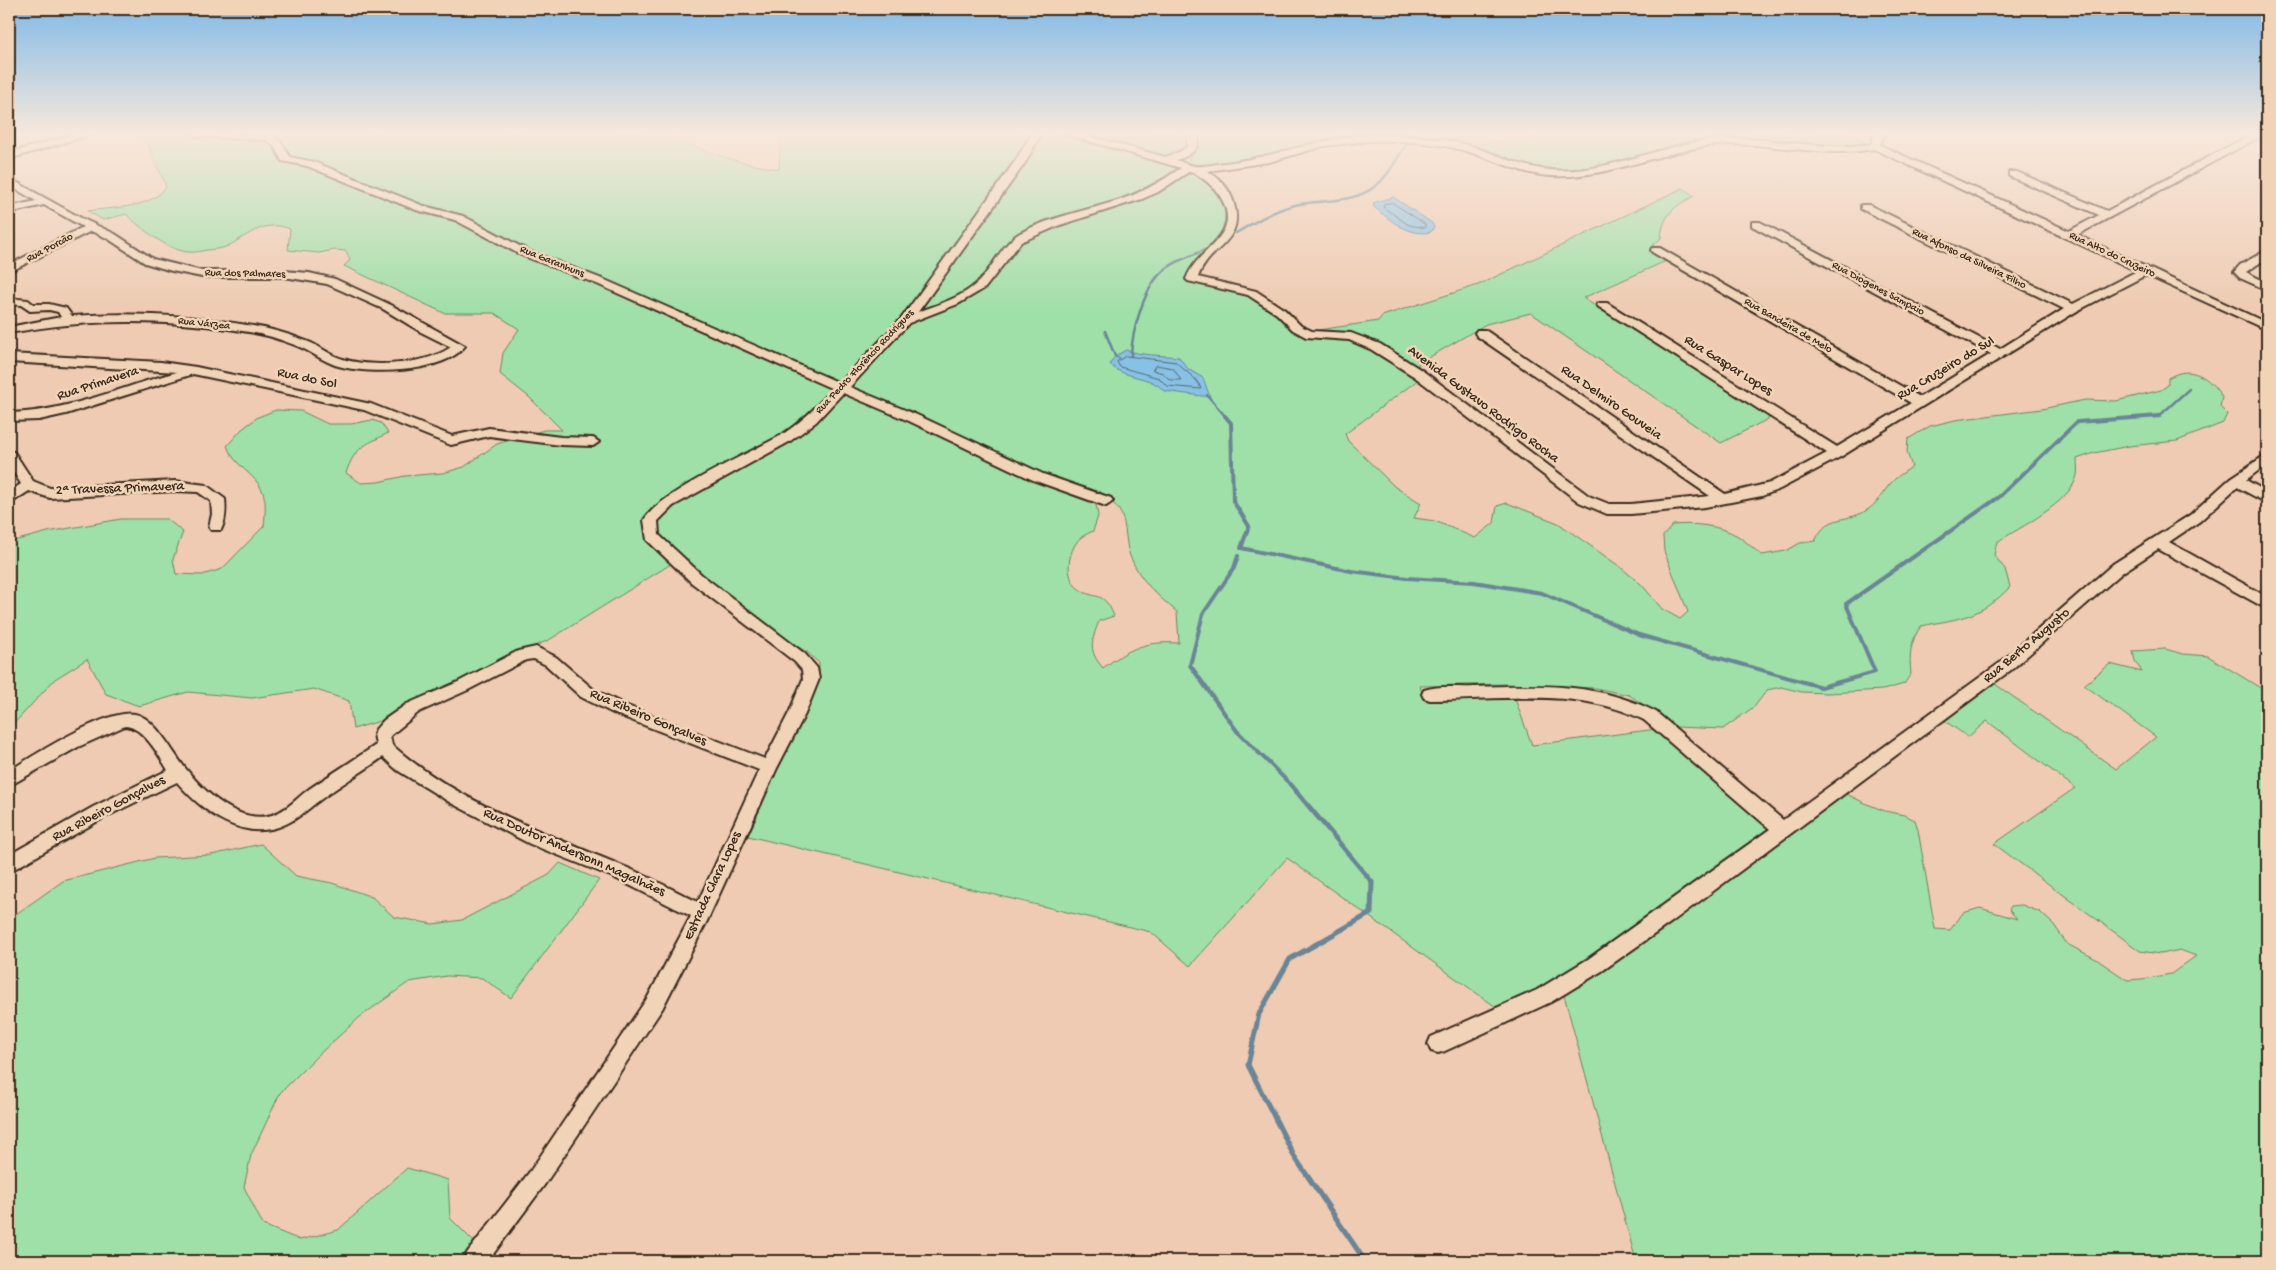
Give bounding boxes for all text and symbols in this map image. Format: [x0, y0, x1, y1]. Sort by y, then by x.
street label: Rua Afonso da Silveira Filho [1910, 225, 2029, 292]
street label: Rua Alto do Cruzeiro [2067, 230, 2157, 280]
street label: Rua Porcão [25, 231, 76, 265]
street label: Rua Garanhuns [518, 244, 587, 281]
street label: Rua Diogenes Sampaio [1830, 260, 1927, 319]
street label: Rua dos Palmares [205, 267, 286, 281]
street label: Rua Bandeira de Melo [1742, 296, 1834, 356]
street label: Rua Pedro Florêncio Rodrigues [813, 307, 917, 417]
street label: Rua Várzea [177, 315, 232, 333]
street label: Rua Gaspar Lopes [1681, 332, 1776, 401]
street label: Rua Cruzeiro do Sul [1894, 333, 1998, 405]
street label: Avenida Gustavo Rodrigo Rocha [1404, 342, 1563, 468]
street label: Rua Primavera [55, 362, 142, 405]
street label: Rua Delmiro Gouveia [1557, 362, 1666, 445]
street label: Rua do Sol [276, 364, 338, 394]
street label: 2ª Travessa Primavera [55, 478, 186, 500]
street label: Rua Berto Augusto [1980, 605, 2074, 687]
street label: Rua Ribeiro Gonçalves [587, 686, 710, 751]
street label: Rua Ribeiro Gonçalves [50, 772, 169, 846]
street label: Rua Doutor Andersonn Magalhães [480, 805, 668, 901]
street label: Estrada Clara Lopes [680, 828, 746, 943]

